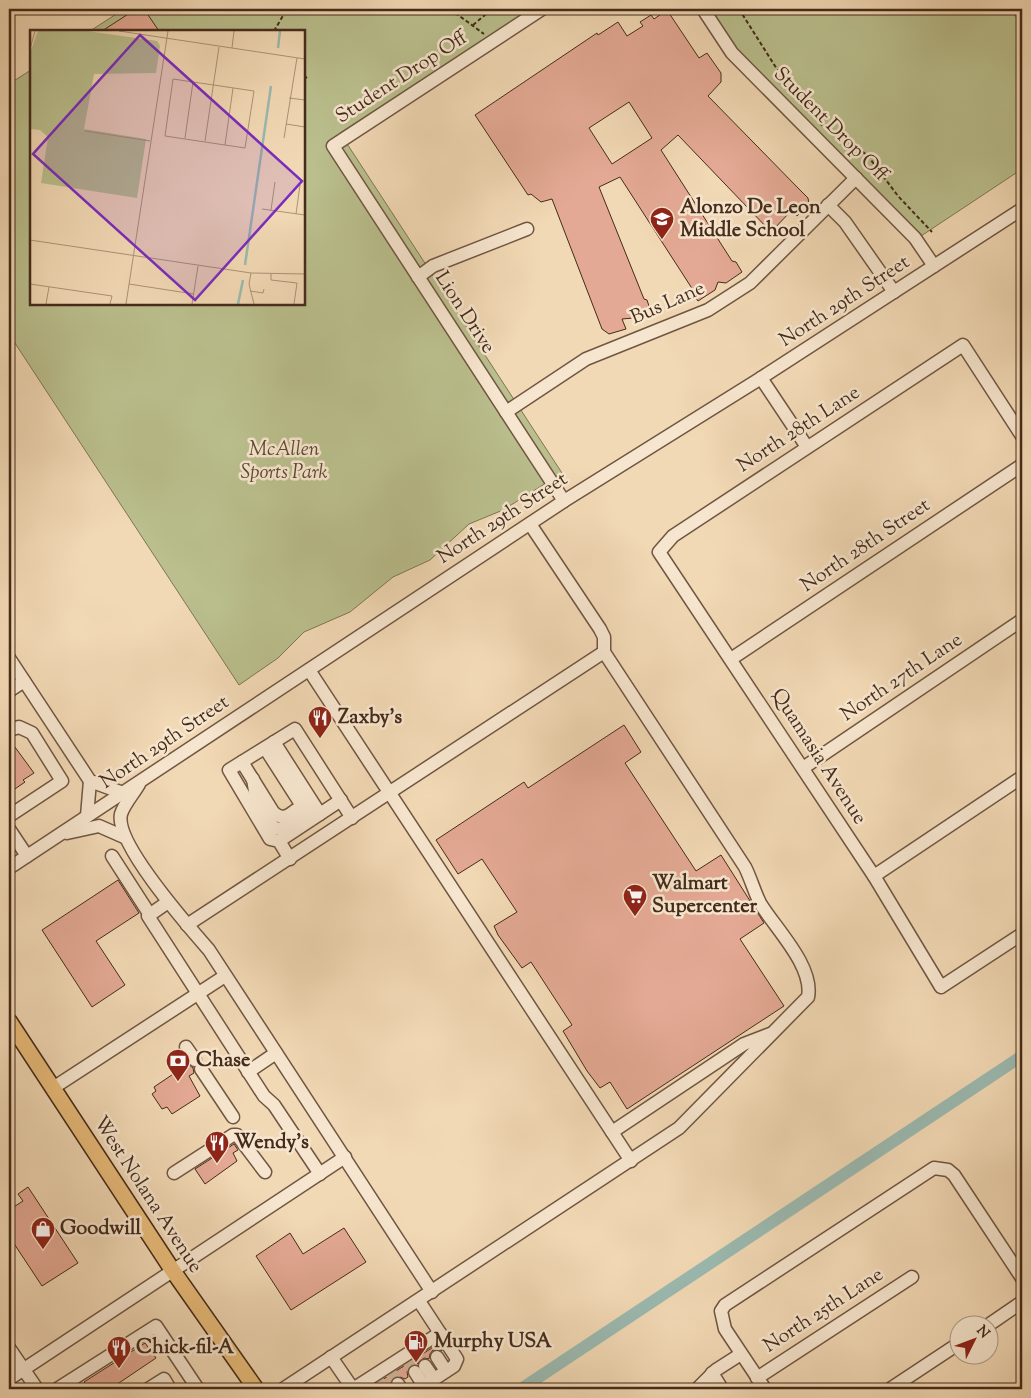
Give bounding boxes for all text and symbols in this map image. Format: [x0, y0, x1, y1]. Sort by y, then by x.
street label: Student Drop Off [330, 24, 474, 132]
inset map [30, 30, 305, 305]
street label: Student Drop Off [766, 61, 895, 190]
place label: Alonzo De Leon Middle School [680, 194, 821, 246]
school or university icon: Alonzo De Leon Middle School [649, 206, 675, 240]
street label: North 29th Street [774, 249, 916, 355]
street label: Lion Drive [427, 266, 501, 360]
street label: Bus Lane [626, 275, 710, 333]
street label: North 28th Lane [732, 379, 866, 481]
park label: McAllen Sports Park [240, 436, 328, 488]
street label: North 29th Street [432, 466, 574, 572]
street label: North 28th Street [795, 492, 937, 600]
street label: North 27th Lane [835, 626, 969, 730]
street label: Quamasia Avenue [763, 683, 873, 831]
street label: North 29th Street [95, 689, 236, 797]
place label: Zaxby's [338, 704, 402, 733]
restaurant icon: Zaxby's [307, 705, 333, 739]
place label: Walmart Supercenter [652, 870, 757, 922]
supermarket icon: Walmart Supercenter [622, 883, 648, 917]
place label: Chase [196, 1047, 250, 1076]
bank icon: Chase [165, 1048, 191, 1082]
street label: West Nolana Avenue [85, 1111, 209, 1279]
place label: Wendy's [234, 1129, 309, 1158]
restaurant icon: Wendy's [204, 1130, 230, 1164]
place label: Goodwill [60, 1215, 142, 1244]
shop icon: Goodwill [30, 1216, 56, 1250]
street label: North 25th Lane [758, 1261, 890, 1361]
north arrow [948, 1316, 998, 1366]
text: N [971, 1322, 993, 1343]
place label: Murphy USA [434, 1328, 552, 1357]
fuel station icon: Murphy USA [403, 1329, 429, 1363]
place label: Chick-fil-A [136, 1334, 235, 1363]
restaurant icon: Chick-fil-A [106, 1335, 132, 1369]

